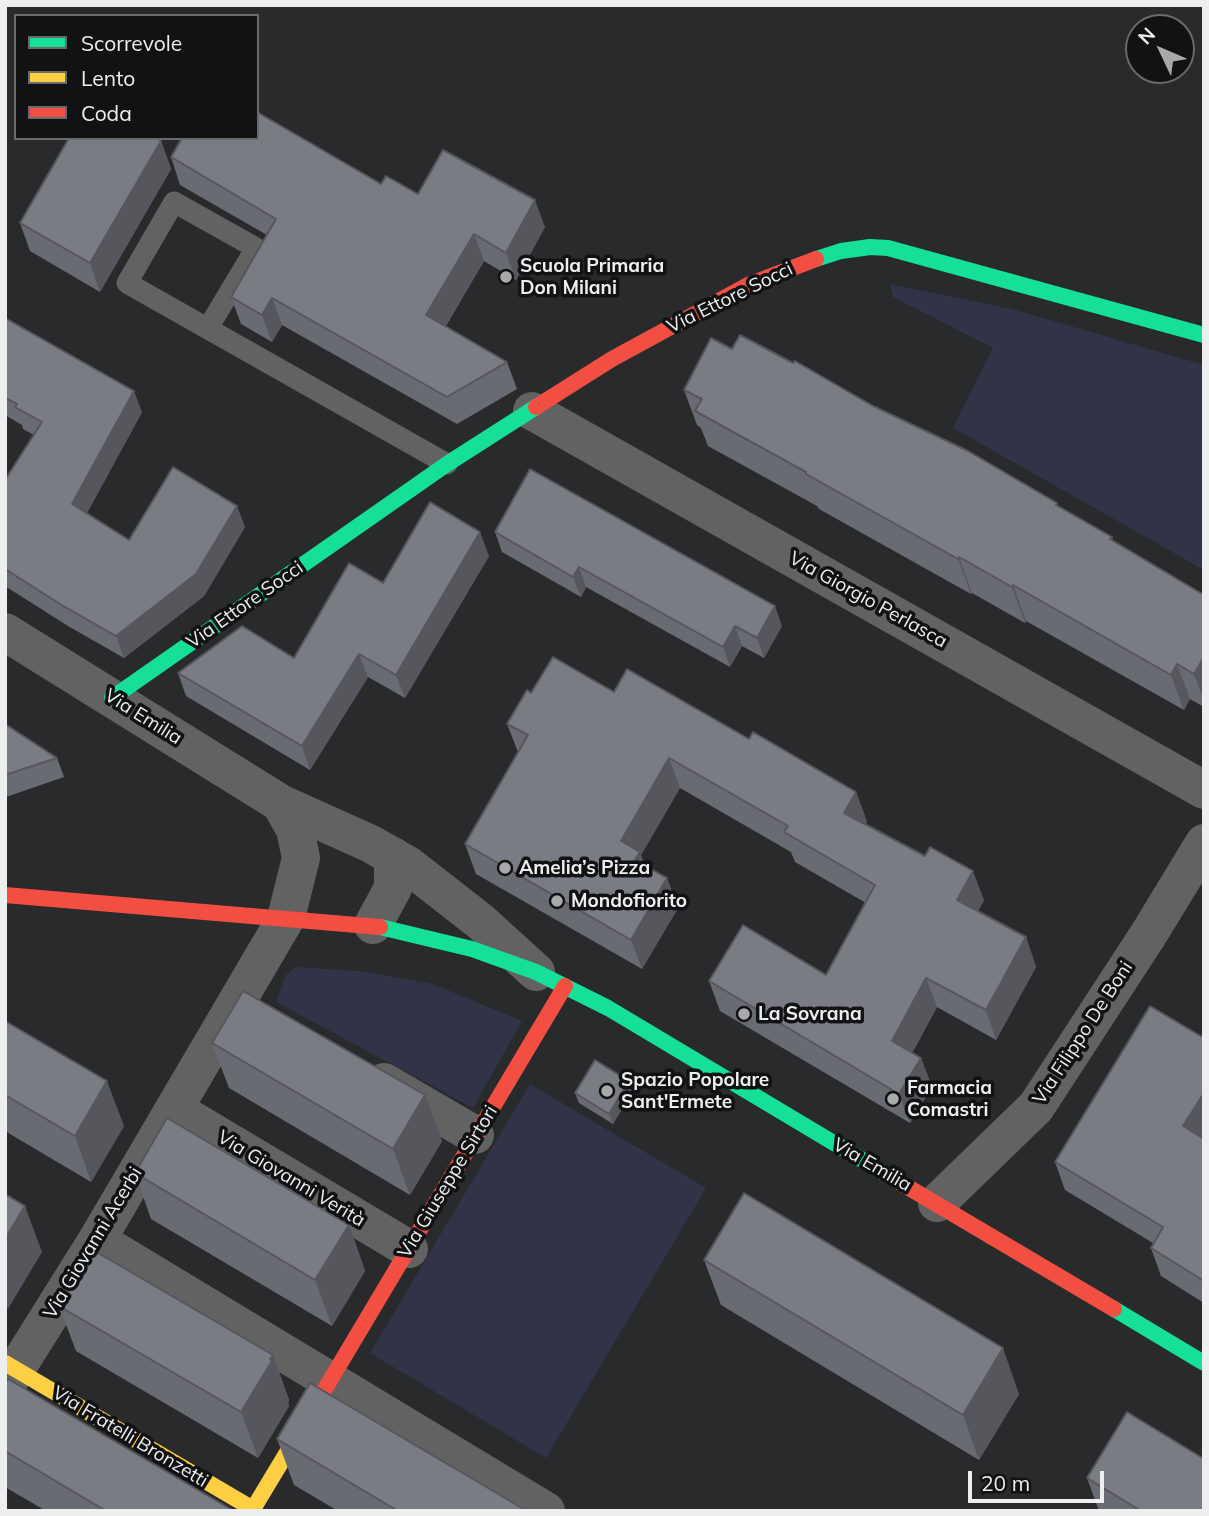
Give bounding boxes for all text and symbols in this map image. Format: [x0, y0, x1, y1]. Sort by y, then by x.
legend [14, 14, 259, 140]
north arrow [1125, 14, 1195, 84]
text: N [1133, 22, 1160, 49]
text: Scorrevole [81, 30, 182, 56]
text: Lento [81, 65, 135, 91]
text: Coda [81, 100, 132, 126]
place label: Scuola Primaria Don Milani [520, 255, 664, 299]
street label: Via Ettore Socci [663, 258, 797, 338]
marker: Scuola Primaria Don Milani [498, 269, 514, 285]
street label: Via Giorgio Perlasca [785, 547, 951, 653]
street label: Via Ettore Socci [182, 556, 308, 654]
street label: Via Emilia [100, 684, 186, 750]
place label: Amelia’s Pizza [519, 857, 650, 879]
marker: Amelia’s Pizza [497, 860, 513, 876]
place label: Mondofiorito [571, 890, 687, 912]
marker: Mondofiorito [549, 893, 565, 909]
street label: Via Filippo De Boni [1028, 957, 1138, 1109]
place label: La Sovrana [758, 1003, 862, 1025]
marker: La Sovrana [736, 1006, 752, 1022]
place label: Spazio Popolare Sant'Ermete [621, 1069, 769, 1113]
place label: Farmacia Comastri [907, 1077, 992, 1121]
marker: Spazio Popolare Sant'Ermete [599, 1083, 615, 1099]
marker: Farmacia Comastri [885, 1091, 901, 1107]
street label: Via Giuseppe Sirtori [393, 1102, 503, 1262]
street label: Via Giovanni Verità [213, 1126, 369, 1232]
street label: Via Emilia [829, 1133, 915, 1197]
street label: Via Giovanni Acerbi [39, 1163, 147, 1323]
street label: Via Fratelli Bronzetti [48, 1382, 212, 1492]
scale bar [971, 1456, 1108, 1500]
text: 20 m [981, 1470, 1030, 1496]

